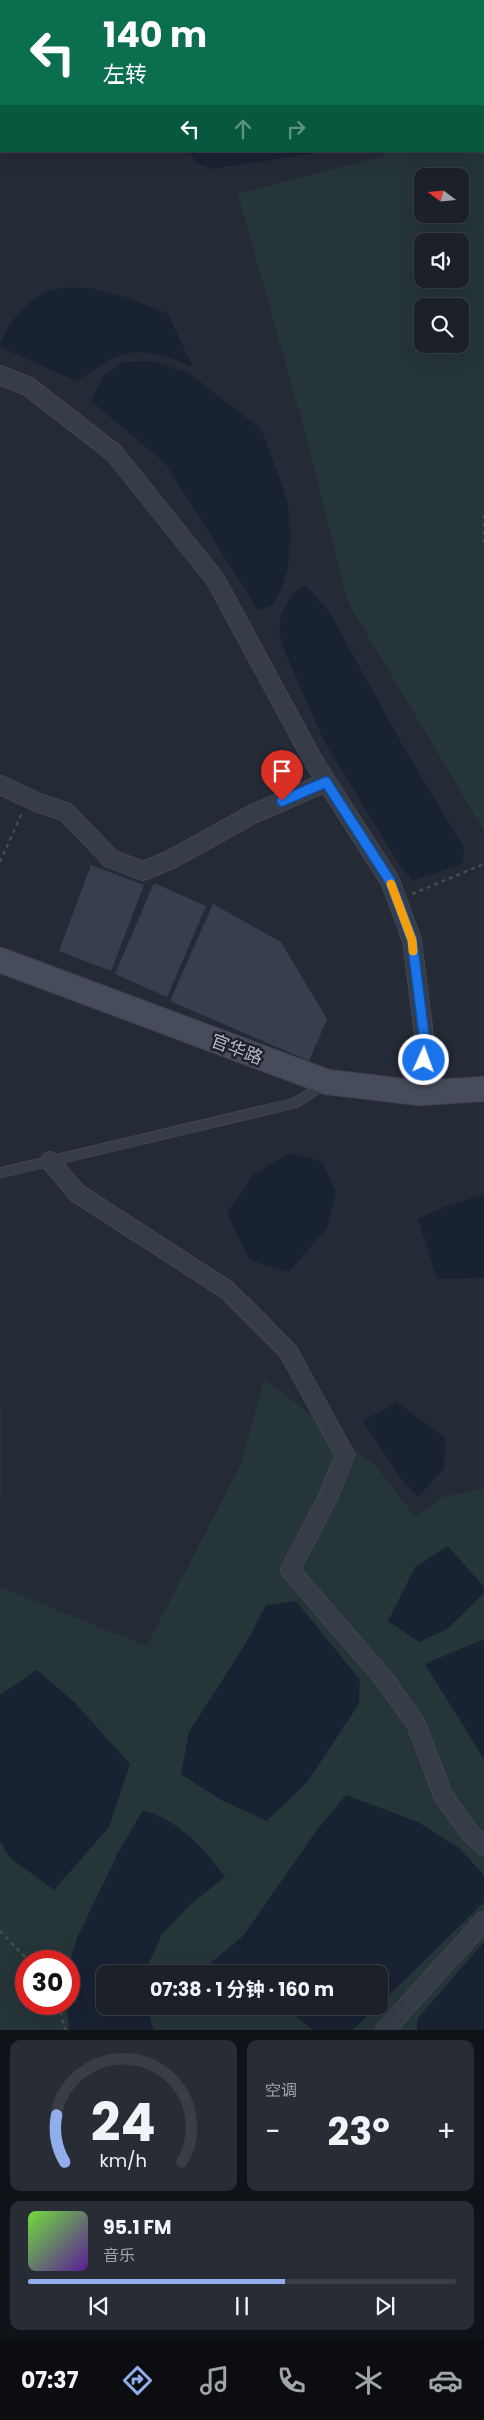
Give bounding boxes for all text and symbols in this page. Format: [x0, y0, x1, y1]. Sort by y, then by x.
text: 140 m [103, 10, 207, 59]
icon: left [20, 20, 85, 85]
text: 左转 [103, 59, 147, 90]
icon: left [176, 115, 204, 143]
icon: ahead [229, 115, 257, 143]
icon: right [282, 115, 310, 143]
north arrow [414, 168, 469, 222]
map controls [414, 168, 469, 353]
button: sound [414, 233, 469, 288]
button: search [414, 298, 469, 353]
pin [261, 750, 303, 801]
icon: arrive [268, 757, 296, 785]
street label: 官华路 [207, 1028, 267, 1070]
position arrow [397, 1033, 449, 1085]
speed limit sign: 30 [15, 1950, 80, 2015]
text: 07:38 · 1 分钟 · 160 m [150, 1976, 334, 2003]
text: 空调 [265, 2079, 297, 2102]
text: 24 [91, 2086, 156, 2159]
text: 23° [328, 2105, 390, 2158]
text: − [265, 2112, 280, 2151]
text: + [437, 2112, 456, 2151]
text: km/h [100, 2148, 147, 2173]
text: 95.1 FM [103, 2214, 171, 2241]
text: 音乐 [103, 2244, 135, 2267]
icon: previous [85, 2292, 113, 2320]
icon: pause [228, 2292, 256, 2320]
icon: next [371, 2292, 399, 2320]
icon: directions [120, 2363, 155, 2398]
icon: music [197, 2363, 232, 2398]
icon: phone [274, 2363, 309, 2398]
icon: climate [351, 2363, 386, 2398]
icon: car [428, 2363, 463, 2398]
text: 07:37 [21, 2365, 78, 2396]

